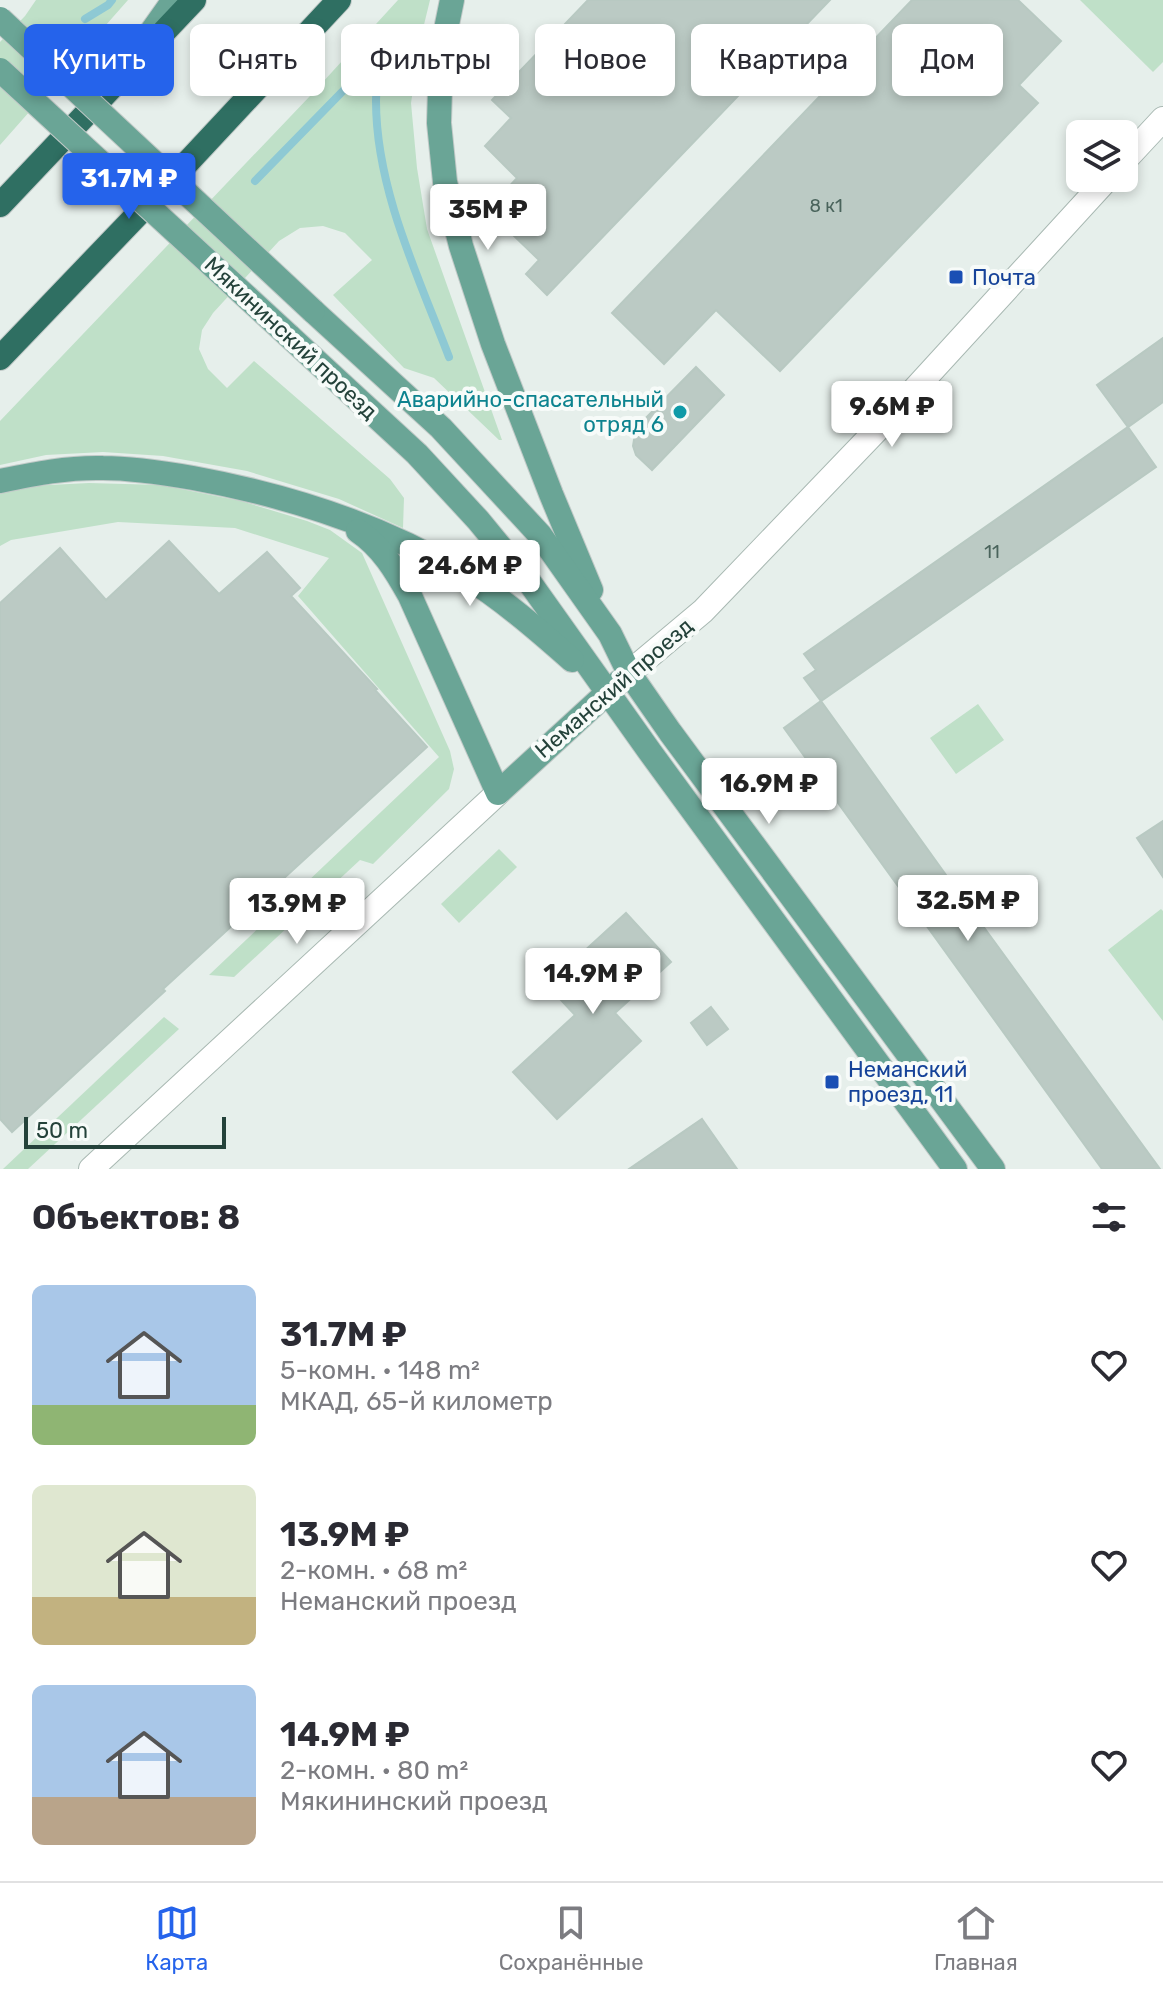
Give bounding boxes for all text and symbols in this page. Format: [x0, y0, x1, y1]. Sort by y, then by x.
chip: Купить [24, 24, 174, 96]
chip: Снять [190, 24, 325, 96]
chip: Фильтры [341, 24, 519, 96]
chip: Новое [535, 24, 675, 96]
chip: Квартира [691, 24, 876, 96]
chip: Дом [892, 24, 1003, 96]
map controls [1066, 120, 1138, 192]
button: layers [1066, 120, 1138, 192]
pin: 31.7M ₽ [55, 153, 203, 221]
text: 31.7M ₽ [81, 163, 178, 194]
pin: 35M ₽ [432, 184, 544, 252]
text: 35M ₽ [448, 194, 528, 225]
house number: 8 к1 [809, 195, 843, 217]
street label: Мякининский проезд [199, 251, 383, 425]
place label: Почта [972, 264, 1036, 291]
marker: Почта [947, 268, 965, 286]
pin: 9.6M ₽ [827, 381, 957, 449]
place label: Аварийно-спасательный отряд 6 [397, 386, 664, 438]
text: 9.6M ₽ [849, 391, 935, 422]
marker: Аварийно-спасательный отряд 6 [671, 403, 689, 421]
pin: 24.6M ₽ [396, 540, 544, 608]
house number: 11 [984, 541, 1000, 563]
text: 24.6M ₽ [418, 550, 522, 581]
street label: Неманский проезд [530, 612, 698, 764]
pin: 16.9M ₽ [695, 758, 843, 826]
text: 16.9M ₽ [720, 768, 818, 799]
pin: 32.5M ₽ [894, 875, 1042, 943]
pin: 13.9M ₽ [223, 878, 371, 946]
text: 32.5M ₽ [916, 885, 1020, 916]
text: 13.9M ₽ [248, 888, 346, 919]
pin: 14.9M ₽ [519, 948, 667, 1016]
text: 14.9M ₽ [543, 958, 643, 989]
place label: Неманский проезд, 11 [848, 1056, 967, 1108]
marker: Неманский проезд, 11 [823, 1073, 841, 1091]
scale bar [24, 1113, 226, 1149]
text: 50 m [36, 1117, 88, 1144]
icon: filters [1087, 1195, 1131, 1239]
text: Объектов: 8 [32, 1197, 240, 1238]
text: 31.7M ₽ [280, 1314, 407, 1355]
icon: home [96, 1317, 192, 1413]
icon: heart [1087, 1343, 1131, 1387]
text: 5-комн. · 148 m² [280, 1355, 480, 1386]
text: МКАД, 65-й километр [280, 1386, 553, 1417]
text: 13.9M ₽ [280, 1514, 409, 1555]
icon: home [96, 1517, 192, 1613]
icon: heart [1087, 1543, 1131, 1587]
text: 2-комн. · 68 m² [280, 1555, 467, 1586]
text: Неманский проезд [280, 1586, 517, 1617]
text: 14.9M ₽ [280, 1714, 410, 1755]
icon: home [96, 1717, 192, 1813]
icon: heart [1087, 1743, 1131, 1787]
text: 2-комн. · 80 m² [280, 1755, 468, 1786]
text: Мякининский проезд [280, 1786, 548, 1817]
tab: Карта [145, 1901, 208, 1976]
tab: Сохранённые [499, 1901, 643, 1976]
tab: Главная [934, 1901, 1018, 1976]

